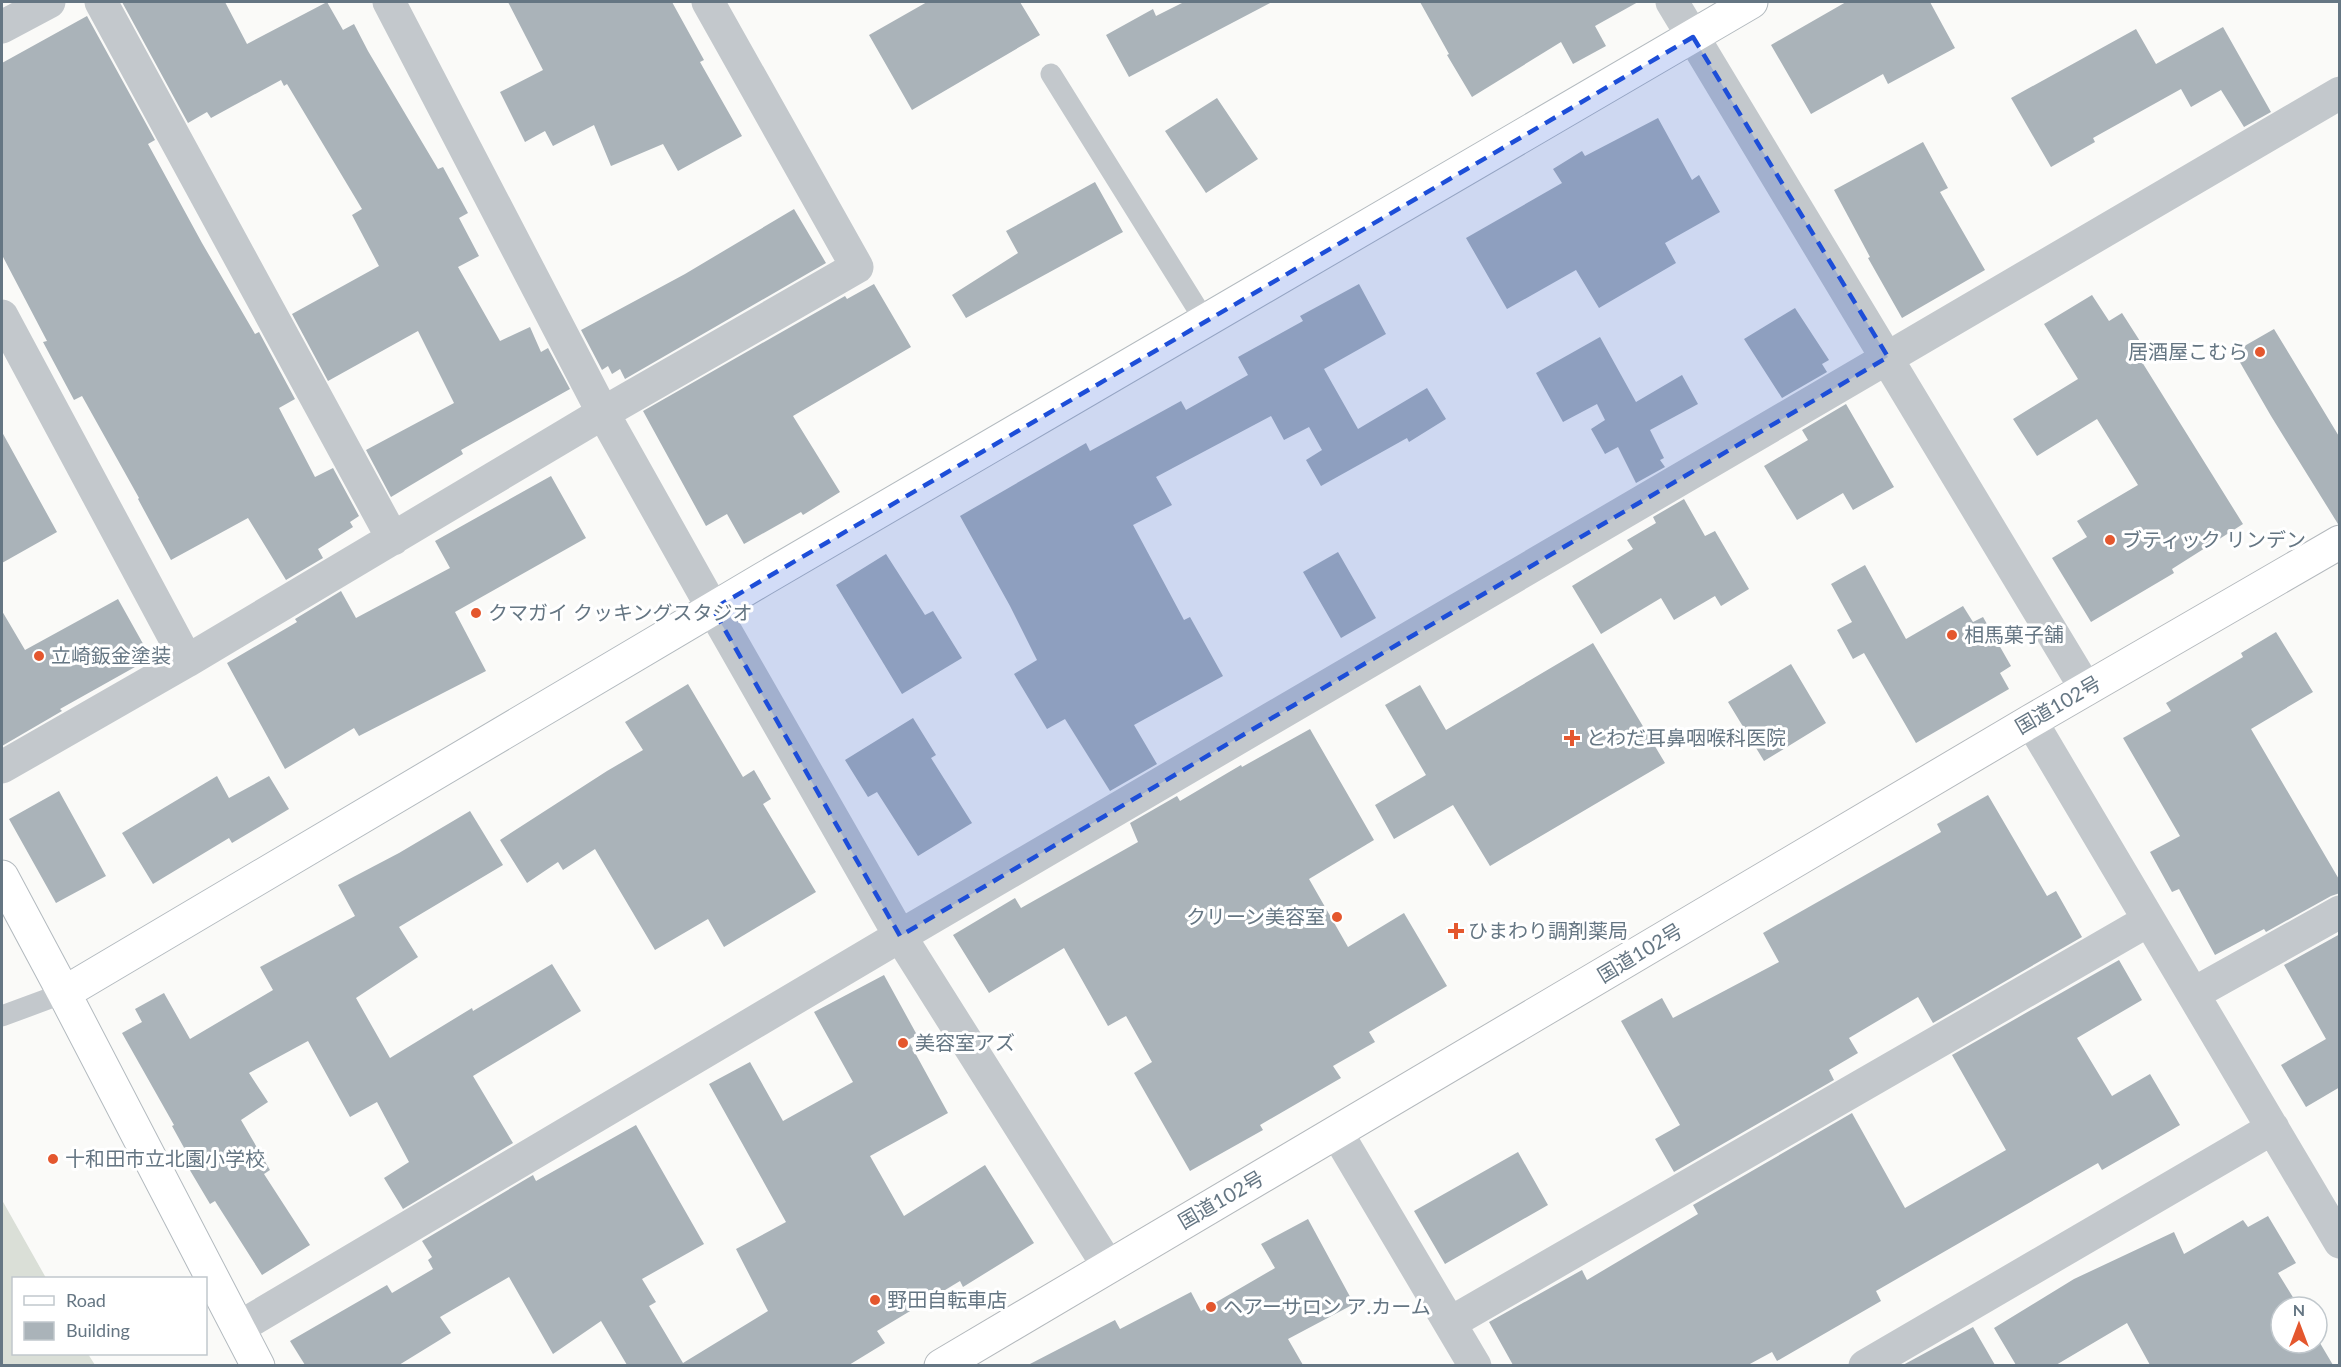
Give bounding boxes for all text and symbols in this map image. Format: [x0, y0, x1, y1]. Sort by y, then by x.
place label: 居酒屋こむら [2128, 339, 2248, 363]
marker: 居酒屋こむら [2253, 345, 2267, 359]
place label: ブティック リンデン [2122, 527, 2306, 551]
marker: ブティック リンデン [2103, 533, 2117, 547]
place label: クマガイ クッキングスタジオ [488, 600, 753, 624]
marker: クマガイ クッキングスタジオ [469, 606, 483, 620]
place label: 相馬菓子舗 [1964, 622, 2064, 646]
marker: 相馬菓子舗 [1945, 628, 1959, 642]
place label: 立崎鈑金塗装 [51, 643, 171, 667]
marker: 立崎鈑金塗装 [32, 649, 46, 663]
street label: 国道102号 [2010, 670, 2105, 738]
place label: とわだ耳鼻咽喉科医院 [1586, 725, 1786, 749]
marker: とわだ耳鼻咽喉科医院 [1563, 729, 1581, 747]
place label: クリーン美容室 [1186, 904, 1325, 928]
marker: クリーン美容室 [1330, 910, 1344, 924]
street label: 国道102号 [1593, 917, 1686, 987]
place label: ひまわり調剤薬局 [1468, 918, 1628, 942]
marker: ひまわり調剤薬局 [1449, 924, 1463, 938]
place label: 美容室アズ [915, 1030, 1015, 1054]
marker: 美容室アズ [896, 1036, 910, 1050]
place label: 十和田市立北園小学校 [65, 1146, 265, 1170]
marker: 十和田市立北園小学校 [46, 1152, 60, 1166]
street label: 国道102号 [1173, 1165, 1268, 1233]
legend [12, 1277, 207, 1355]
place label: 野田自転車店 [887, 1287, 1007, 1311]
text: Road [66, 1289, 106, 1311]
marker: 野田自転車店 [868, 1293, 882, 1307]
place label: ヘアーサロン ア.カーム [1223, 1294, 1431, 1318]
north arrow [2269, 1295, 2329, 1355]
marker: ヘアーサロン ア.カーム [1204, 1300, 1218, 1314]
text: N [2293, 1300, 2305, 1319]
text: Building [66, 1319, 130, 1341]

